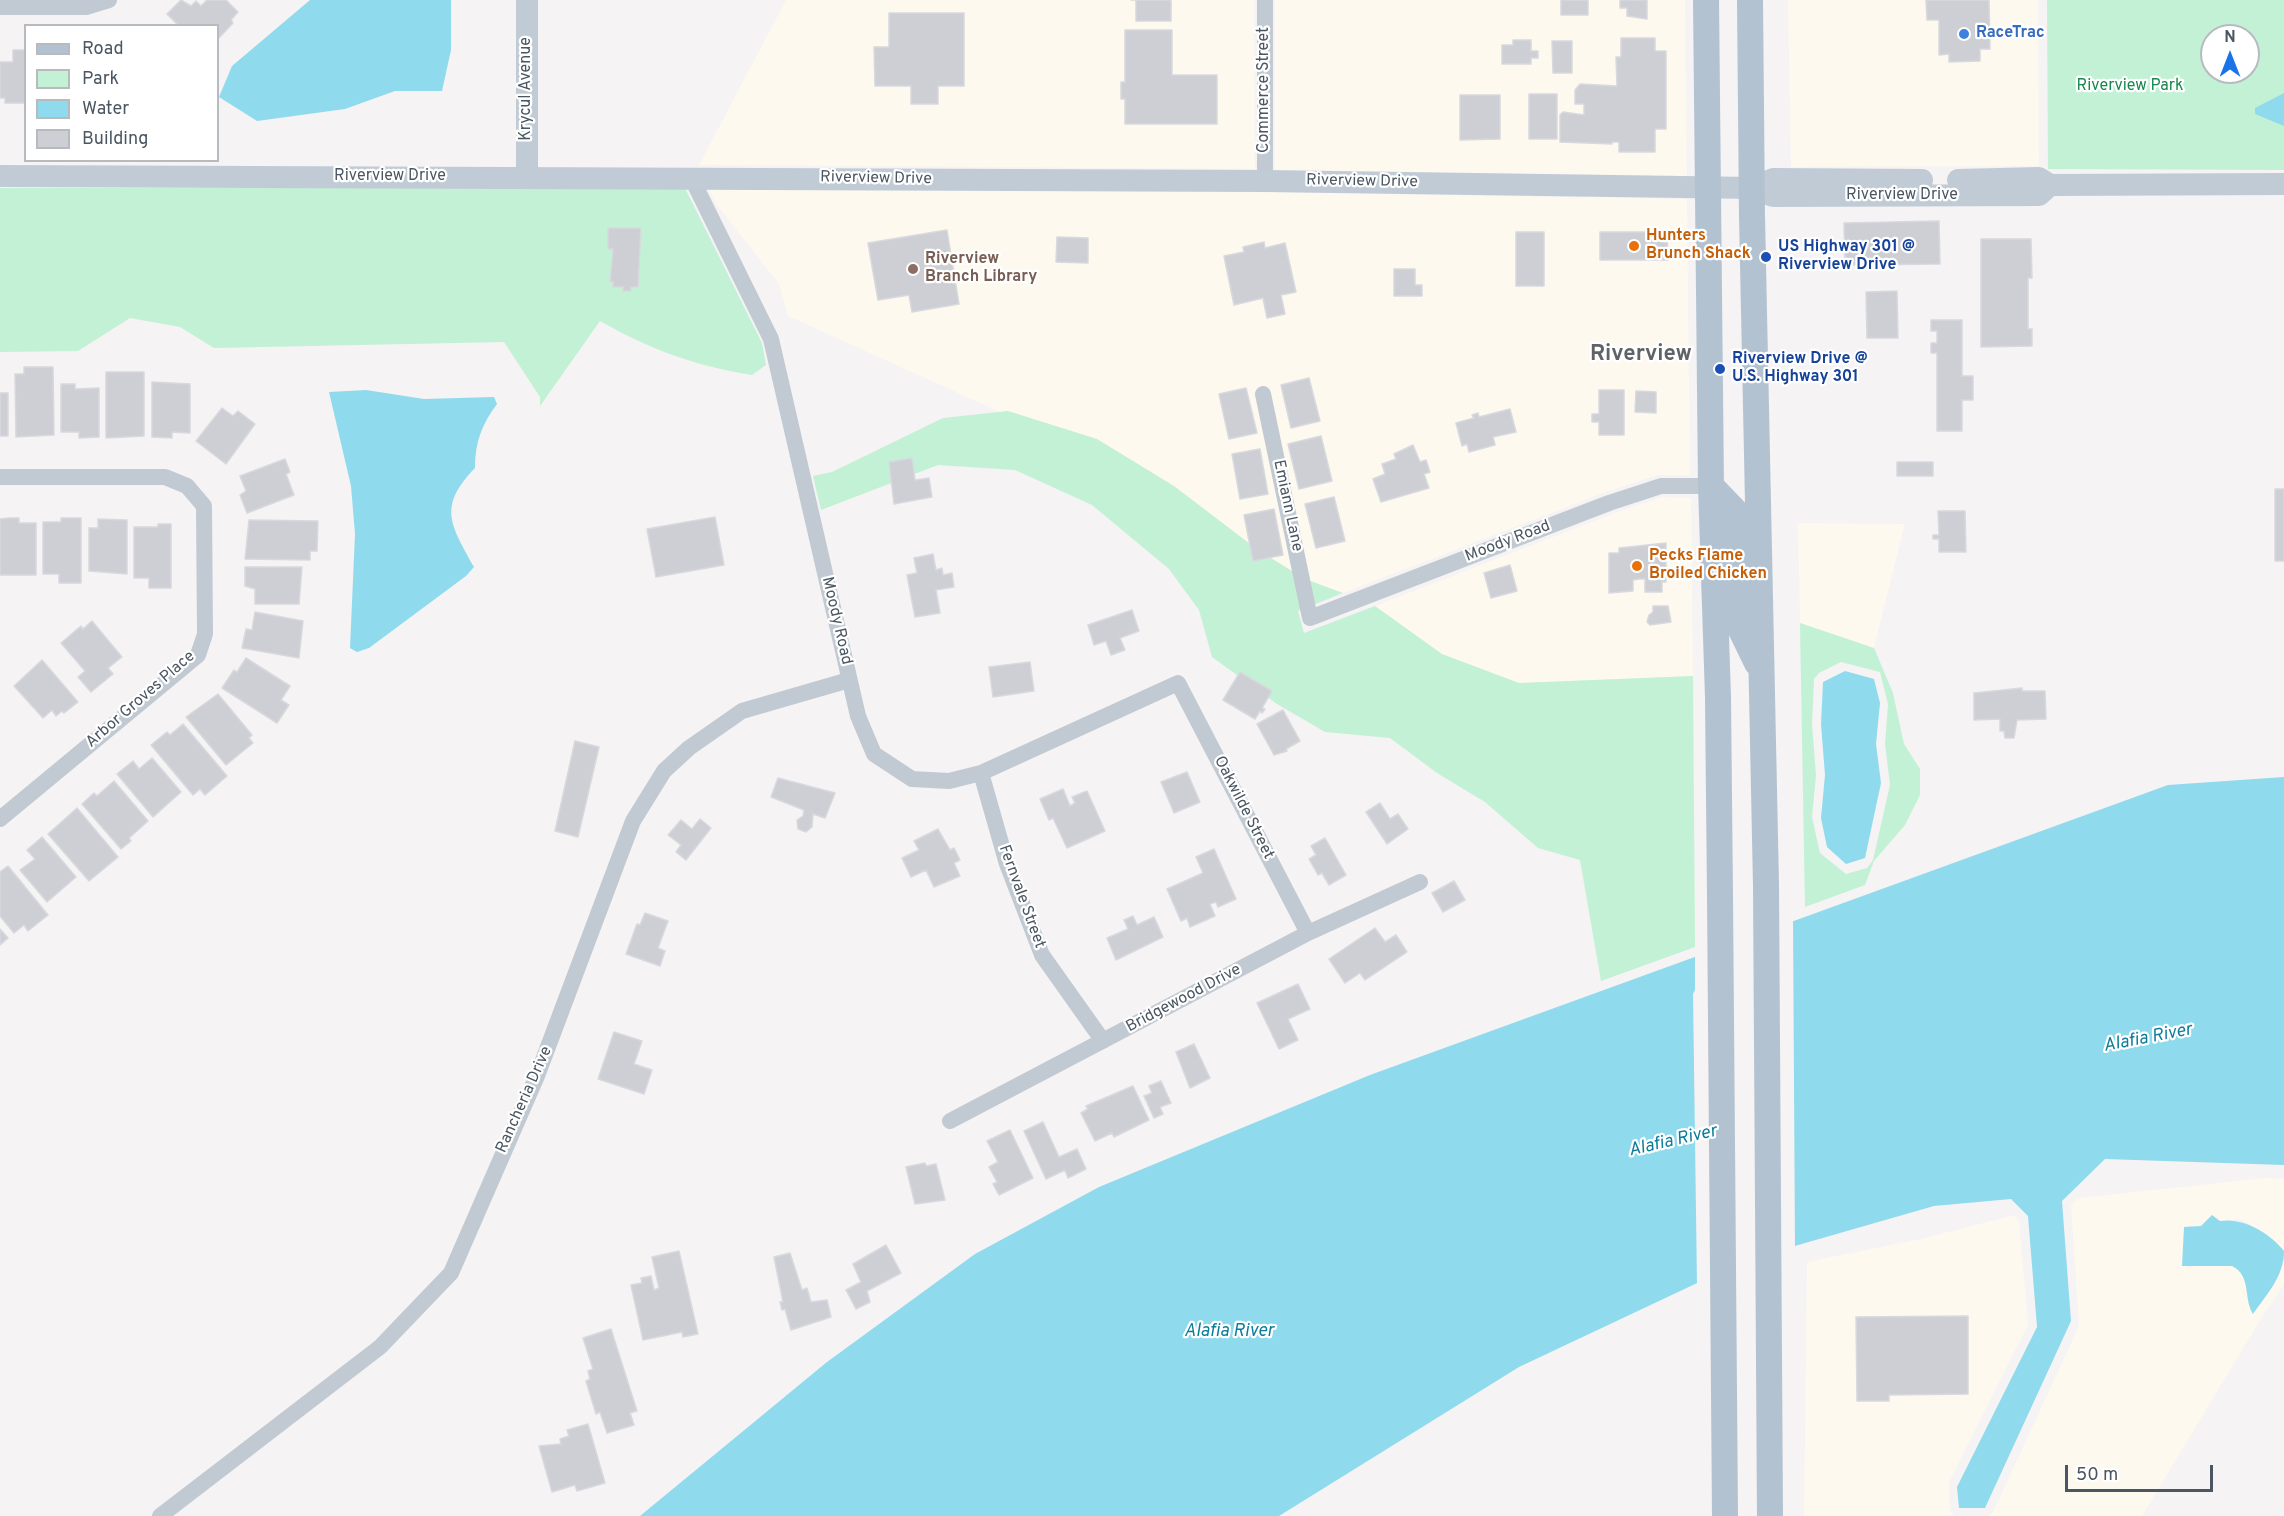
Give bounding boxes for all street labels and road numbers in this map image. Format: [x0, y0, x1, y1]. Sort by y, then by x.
street label: Commerce Street [1255, 27, 1275, 153]
street label: Krycul Avenue [517, 37, 537, 141]
street label: Riverview Drive [334, 167, 446, 187]
street label: Riverview Drive [820, 168, 932, 190]
street label: Riverview Drive [1306, 171, 1418, 193]
street label: Riverview Drive [1846, 186, 1958, 206]
street label: Emiann Lane [1268, 458, 1306, 554]
street label: Moody Road [1463, 517, 1553, 567]
street label: Moody Road [817, 575, 855, 667]
street label: Arbor Groves Place [83, 647, 199, 753]
street label: Oakwilde Street [1209, 753, 1277, 863]
street label: Fernvale Street [993, 843, 1049, 951]
street label: Bridgewood Drive [1123, 961, 1245, 1037]
street label: Rancheria Drive [493, 1044, 557, 1156]

